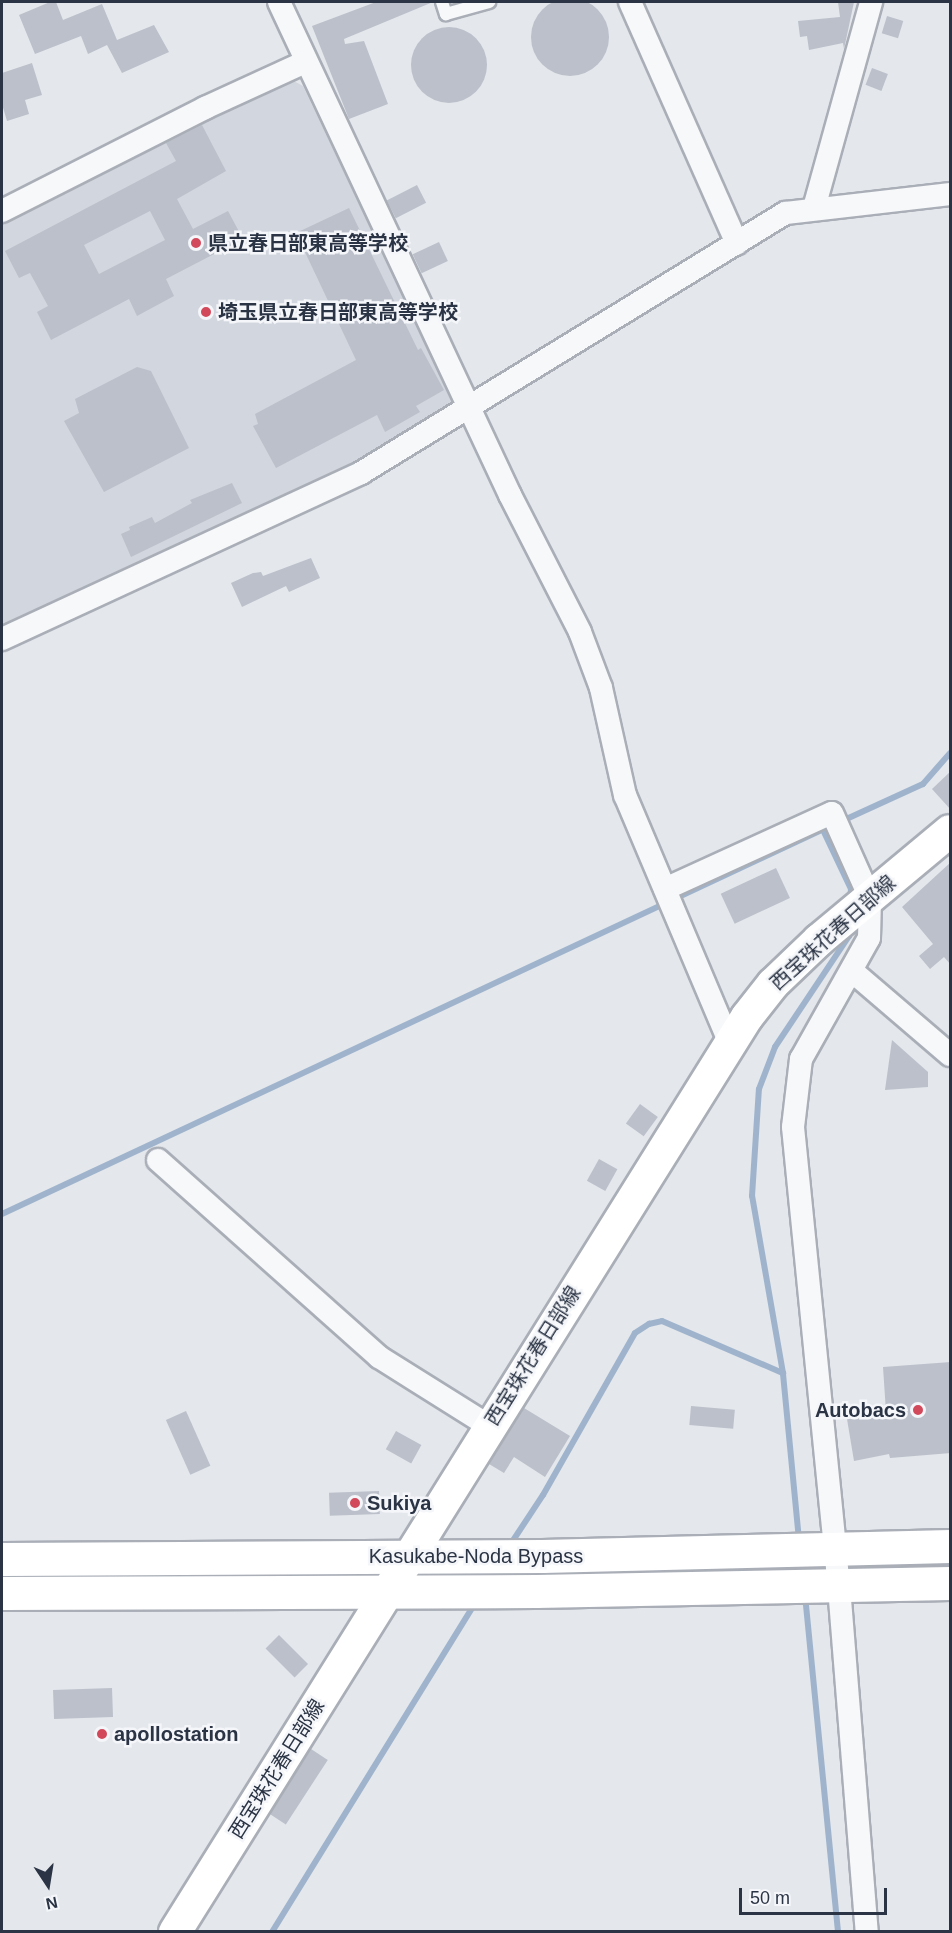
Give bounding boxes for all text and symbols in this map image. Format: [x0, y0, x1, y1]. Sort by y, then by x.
place label: 県立春日部東高等学校 [208, 231, 408, 255]
marker: 県立春日部東高等学校 [189, 236, 203, 250]
place label: 埼玉県立春日部東高等学校 [218, 300, 458, 324]
marker: 埼玉県立春日部東高等学校 [199, 305, 213, 319]
street label: 西宝珠花春日部線 [766, 871, 900, 995]
street label: 西宝珠花春日部線 [480, 1282, 586, 1430]
place label: Autobacs [815, 1398, 906, 1422]
marker: Autobacs [911, 1403, 925, 1417]
place label: Sukiya [367, 1491, 431, 1515]
marker: Sukiya [348, 1496, 362, 1510]
street label: Kasukabe-Noda Bypass [369, 1544, 583, 1568]
street label: 西宝珠花春日部線 [224, 1695, 330, 1843]
place label: apollostation [114, 1722, 238, 1746]
marker: apollostation [95, 1727, 109, 1741]
north arrow [18, 1855, 78, 1915]
scale bar [742, 1876, 890, 1914]
text: 50 m [750, 1888, 790, 1908]
text: N [44, 1894, 59, 1913]

